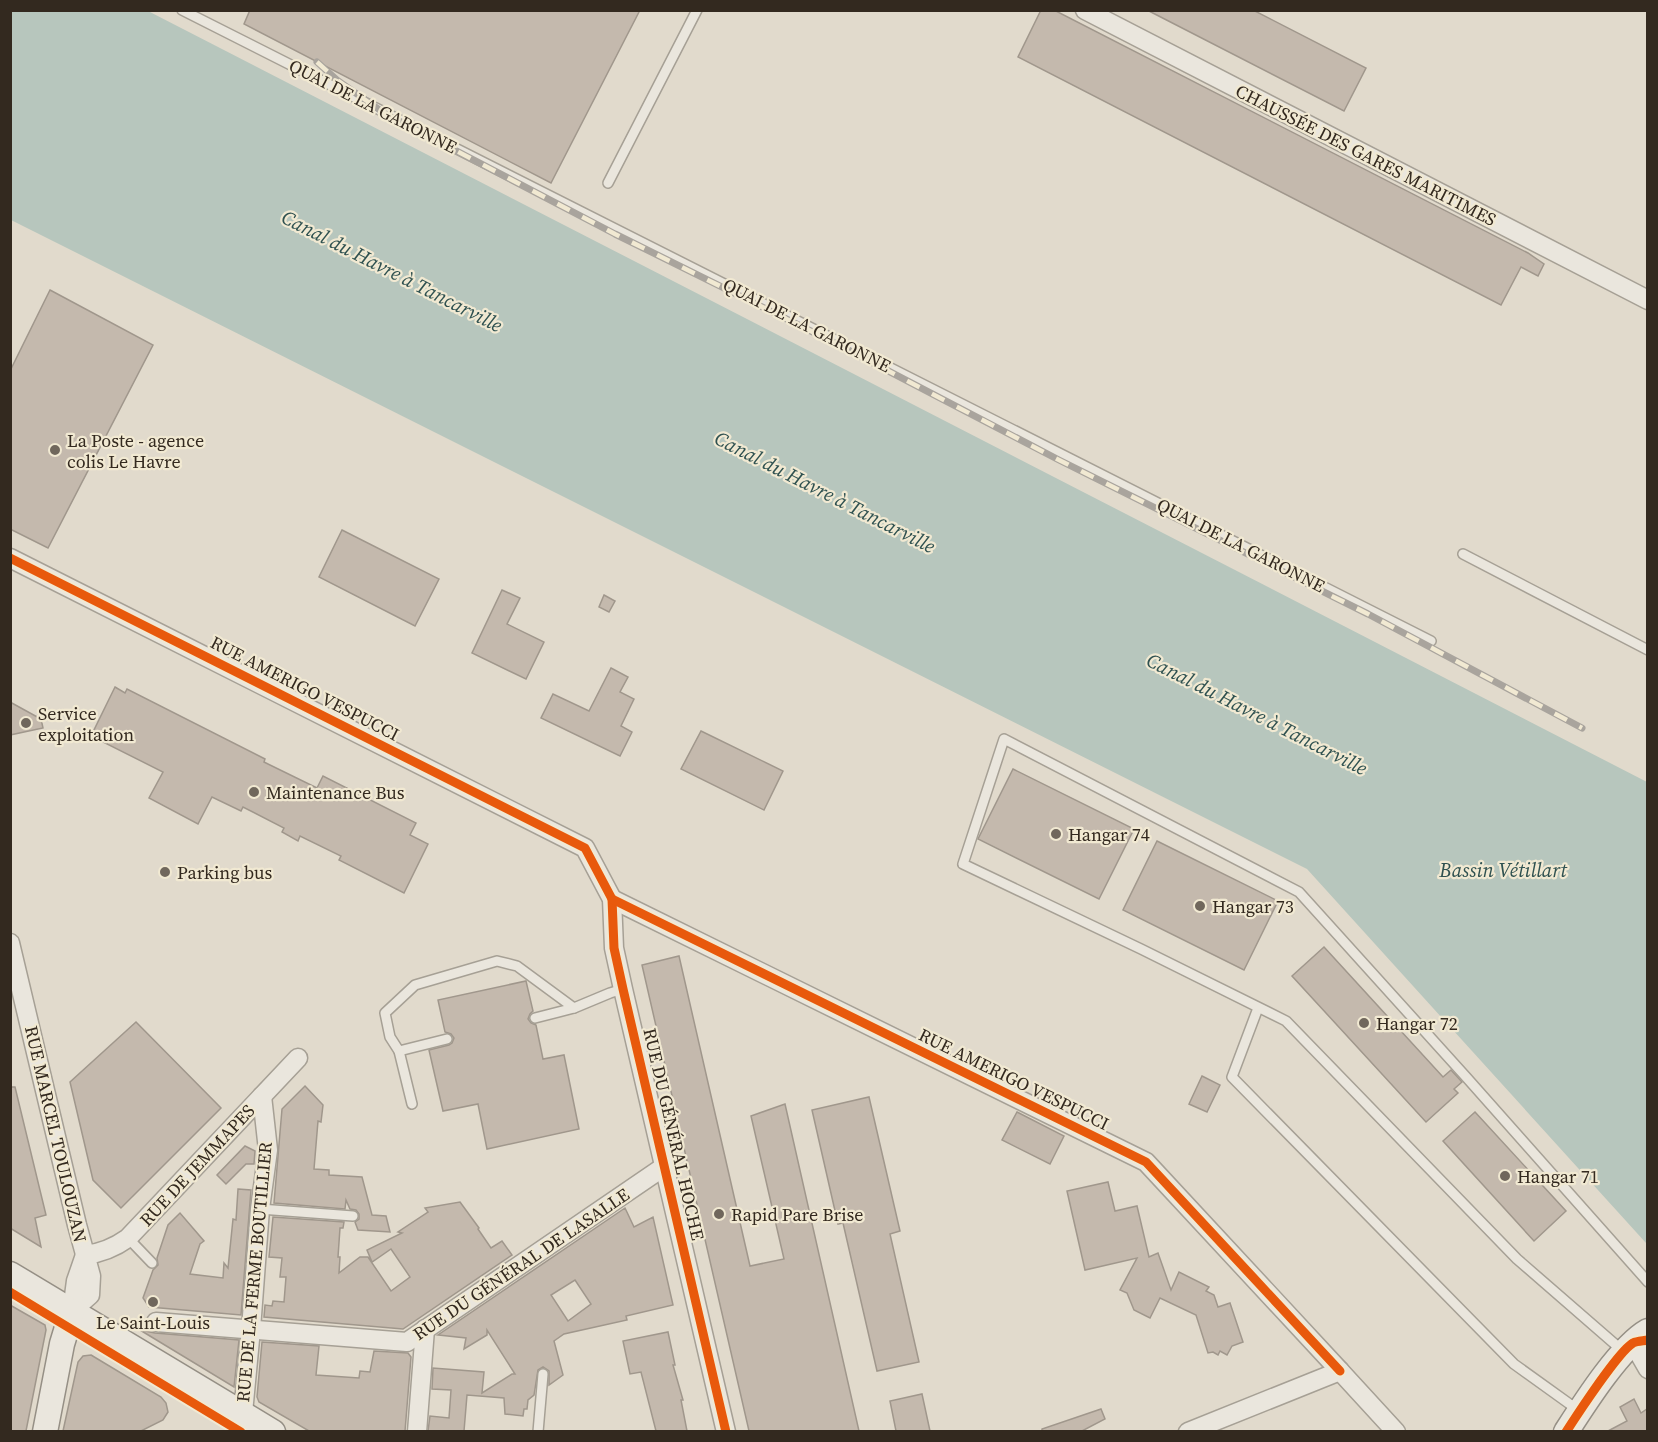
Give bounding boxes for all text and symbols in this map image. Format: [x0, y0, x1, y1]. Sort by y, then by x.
street label: QUAI DE LA GARONNE [285, 53, 461, 159]
street label: CHAUSSÉE DES GARES MARITIMES [1231, 78, 1501, 232]
water label: Canal du Havre à Tancarville [277, 203, 507, 339]
street label: QUAI DE LA GARONNE [719, 272, 895, 378]
water label: Canal du Havre à Tancarville [710, 424, 940, 560]
place label: La Poste - agence colis Le Havre [67, 428, 204, 474]
marker: La Poste - agence colis Le Havre [48, 443, 62, 457]
street label: QUAI DE LA GARONNE [1153, 492, 1329, 598]
street label: RUE AMERIGO VESPUCCI [206, 629, 404, 747]
water label: Canal du Havre à Tancarville [1142, 646, 1372, 782]
place label: Service exploitation [38, 701, 134, 747]
marker: Service exploitation [19, 716, 33, 730]
place label: Maintenance Bus [266, 780, 405, 805]
marker: Maintenance Bus [247, 785, 261, 799]
place label: Hangar 74 [1068, 822, 1150, 847]
marker: Hangar 74 [1049, 827, 1063, 841]
water label: Bassin Vétillart [1438, 856, 1568, 884]
place label: Parking bus [177, 860, 272, 885]
marker: Parking bus [158, 865, 172, 879]
place label: Hangar 73 [1212, 894, 1294, 919]
marker: Hangar 73 [1193, 899, 1207, 913]
place label: Hangar 72 [1376, 1011, 1458, 1036]
marker: Hangar 72 [1357, 1016, 1371, 1030]
street label: RUE AMERIGO VESPUCCI [915, 1022, 1113, 1136]
street label: RUE MARCEL TOULOUZAN [19, 1023, 93, 1245]
street label: RUE DU GÉNÉRAL HOCHE [637, 1025, 711, 1243]
street label: RUE DE JEMMAPES [134, 1098, 260, 1232]
street label: RUE DE LA FERME BOUTILLIER [230, 1141, 278, 1403]
place label: Hangar 71 [1517, 1164, 1599, 1189]
marker: Hangar 71 [1498, 1169, 1512, 1183]
street label: RUE DU GÉNÉRAL DE LASALLE [408, 1182, 634, 1346]
place label: Rapid Pare Brise [731, 1202, 864, 1227]
marker: Rapid Pare Brise [712, 1207, 726, 1221]
marker: Le Saint-Louis [146, 1295, 160, 1309]
place label: Le Saint-Louis [96, 1310, 210, 1335]

